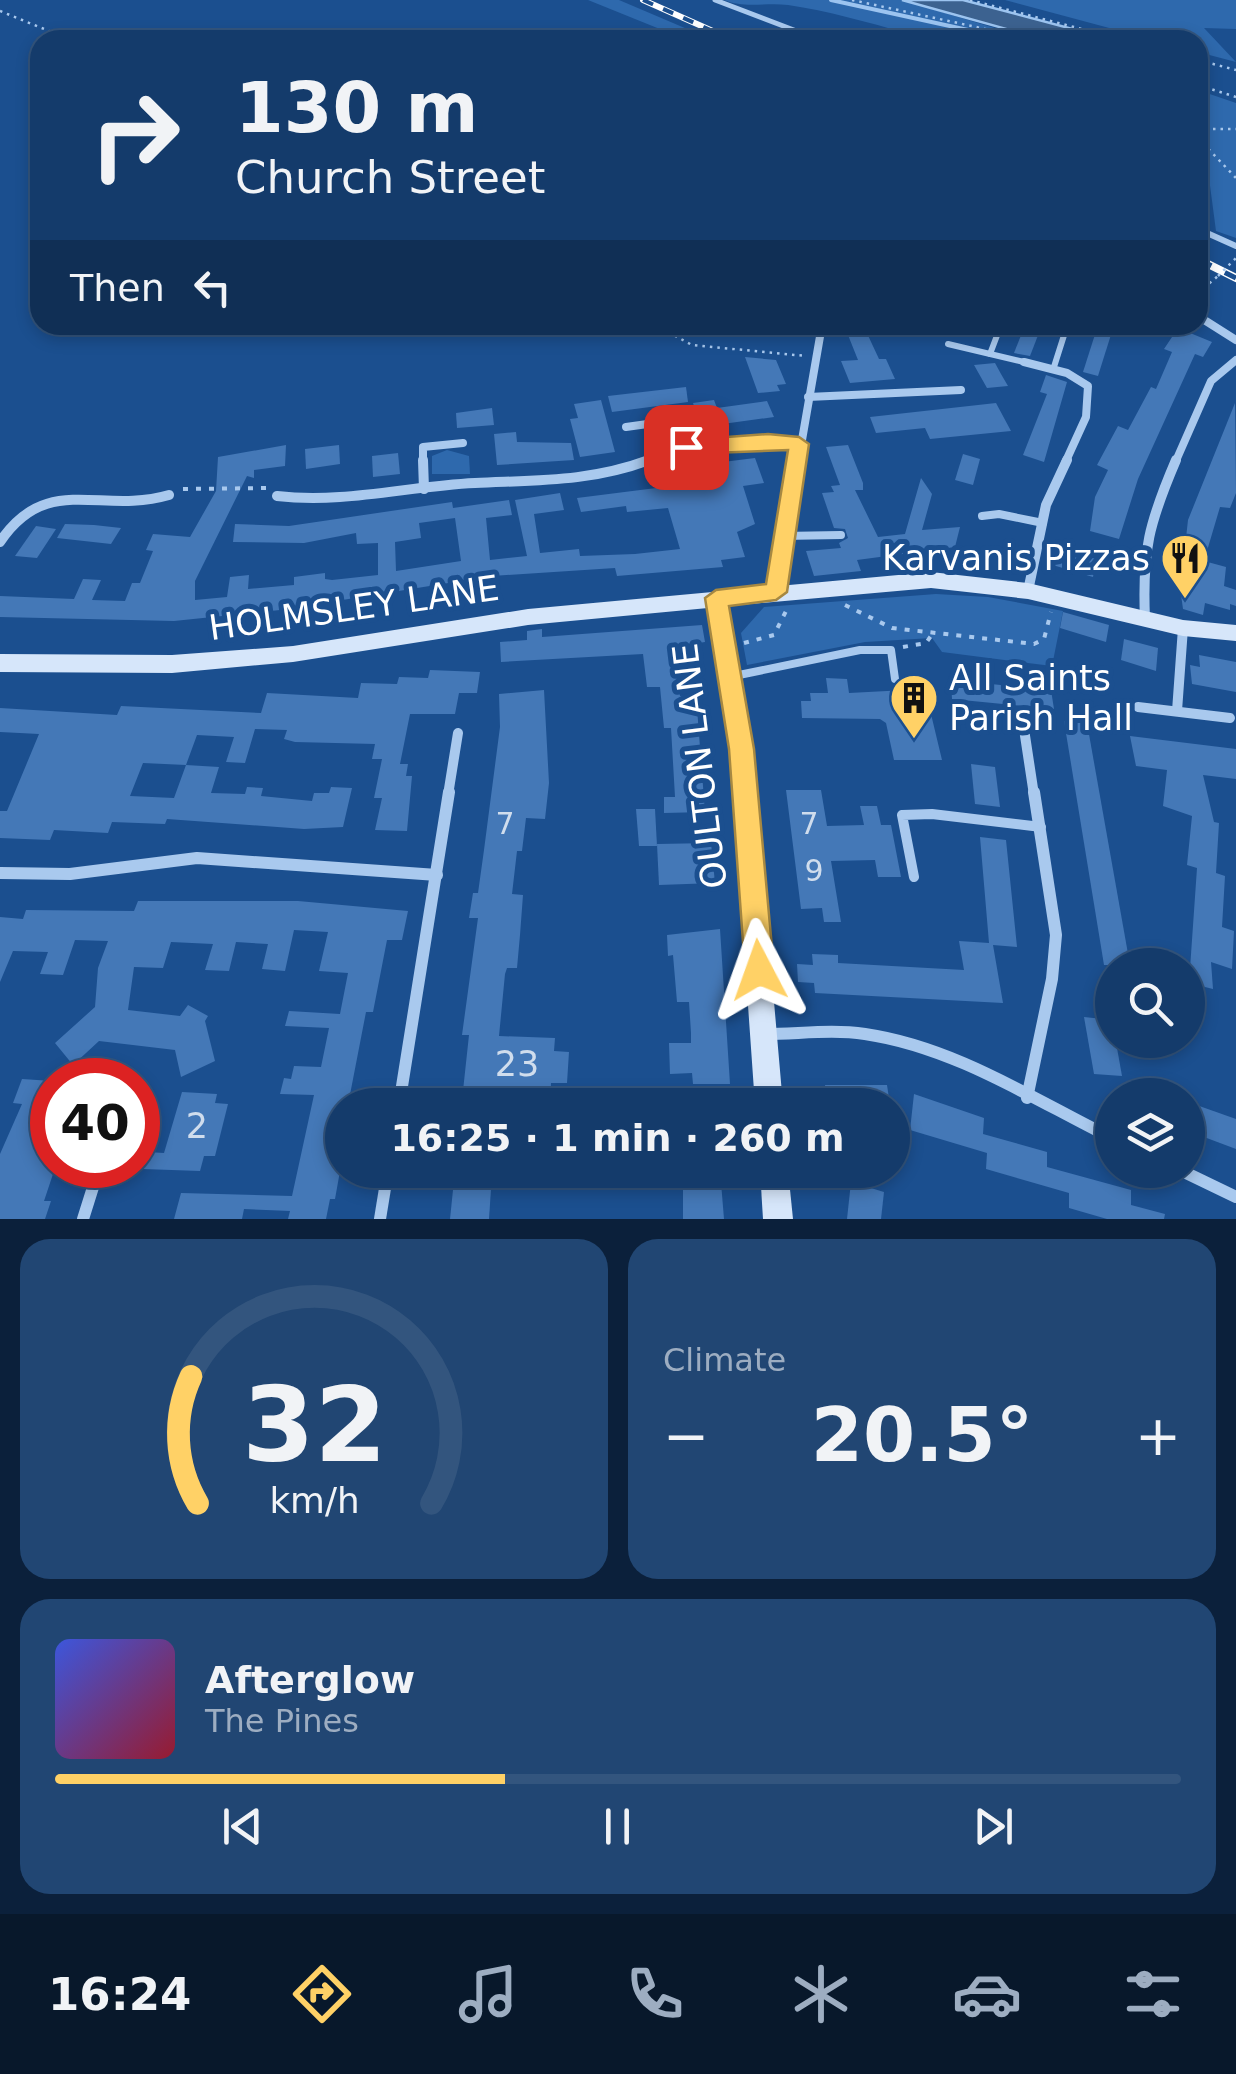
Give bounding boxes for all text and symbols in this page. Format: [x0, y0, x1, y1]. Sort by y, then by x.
text: 130 m [235, 67, 478, 149]
icon: right [70, 70, 200, 200]
text: Church Street [235, 151, 545, 204]
icon: left [185, 260, 240, 315]
text: Then [70, 266, 165, 310]
pin [644, 405, 729, 490]
icon: arrive [659, 420, 714, 475]
restaurant icon: Karvanis Pizzas [1159, 532, 1211, 600]
place label: Karvanis Pizzas [882, 538, 1150, 578]
street label: HOLMSLEY LANE [206, 568, 502, 648]
street label: OULTON LANE [665, 641, 735, 891]
place label: All Saints Parish Hall [949, 658, 1133, 738]
building icon: All Saints Parish Hall [888, 672, 940, 740]
house number: 7 [495, 806, 515, 841]
house number: 7 [799, 806, 819, 841]
house number: 9 [804, 853, 824, 888]
position arrow [707, 918, 811, 1022]
map controls [1095, 948, 1205, 1188]
button: search [1095, 948, 1205, 1058]
house number: 23 [495, 1044, 539, 1084]
speed limit sign: 40 [30, 1058, 160, 1188]
button: layers [1095, 1078, 1205, 1188]
house number: 2 [186, 1106, 208, 1146]
text: 16:25 · 1 min · 260 m [390, 1116, 845, 1160]
text: Climate [663, 1341, 786, 1379]
text: 32 [242, 1364, 386, 1486]
text: 20.5° [811, 1391, 1033, 1479]
text: − [663, 1404, 709, 1468]
text: + [1135, 1404, 1181, 1468]
text: km/h [269, 1480, 359, 1521]
text: Afterglow [205, 1658, 415, 1702]
text: The Pines [205, 1702, 359, 1740]
icon: previous [215, 1799, 270, 1854]
icon: pause [590, 1799, 645, 1854]
icon: next [966, 1799, 1021, 1854]
icon: directions [287, 1959, 357, 2029]
icon: music [453, 1959, 523, 2029]
icon: phone [620, 1959, 690, 2029]
icon: climate [786, 1959, 856, 2029]
icon: car [952, 1959, 1022, 2029]
icon: filters [1118, 1959, 1188, 2029]
text: 16:24 [48, 1968, 191, 2021]

